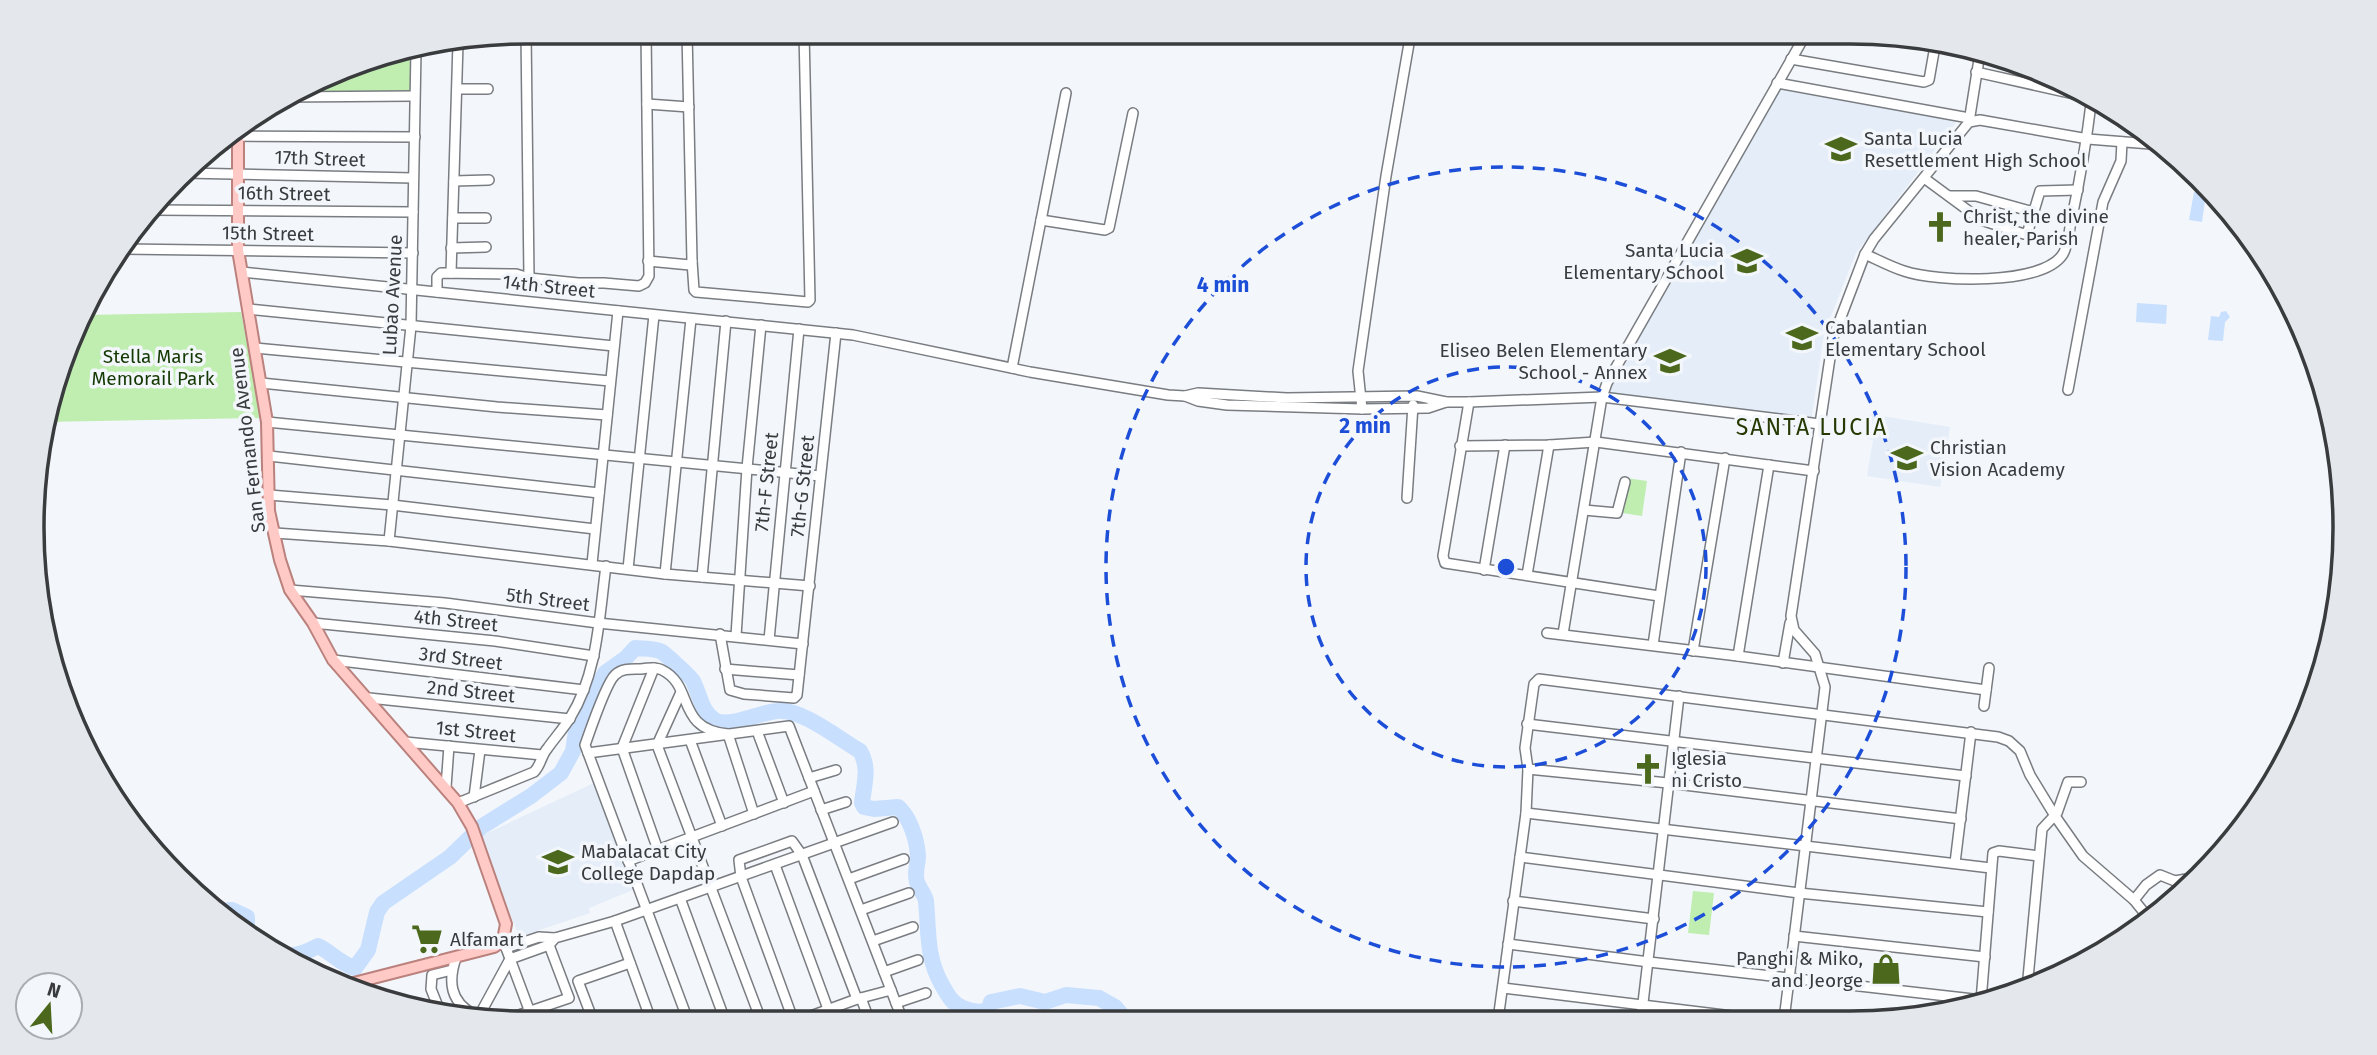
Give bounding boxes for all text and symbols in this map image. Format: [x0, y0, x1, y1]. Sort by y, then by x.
place label: Santa Lucia Resettlement High School [1864, 127, 2087, 172]
school or university icon: Santa Lucia Resettlement High School [1824, 132, 1858, 166]
street label: 17th Street [274, 145, 366, 172]
street label: 16th Street [237, 181, 331, 206]
place label: Christ, the divine healer, Parish [1963, 205, 2109, 250]
church icon: Christ, the divine healer, Parish [1923, 210, 1957, 244]
street label: 15th Street [222, 221, 314, 246]
street label: Lubao Avenue [378, 234, 407, 356]
place label: Santa Lucia Elementary School [1563, 239, 1724, 284]
school or university icon: Santa Lucia Elementary School [1730, 244, 1764, 278]
street label: 14th Street [502, 270, 596, 303]
text: 4 min [1197, 272, 1249, 298]
place label: Cabalantian Elementary School [1825, 316, 1986, 361]
school or university icon: Cabalantian Elementary School [1785, 321, 1819, 355]
place label: Eliseo Belen Elementary School - Annex [1439, 339, 1648, 384]
school or university icon: Eliseo Belen Elementary School - Annex [1653, 344, 1687, 378]
park label: Stella Maris Memorail Park [92, 345, 215, 390]
street label: San Fernando Avenue [225, 346, 270, 534]
text: 2 min [1339, 413, 1391, 439]
district label: SANTA LUCIA [1736, 413, 1888, 441]
street label: 7th-F Street [750, 431, 783, 533]
street label: 7th-G Street [786, 434, 819, 538]
place label: Christian Vision Academy [1930, 436, 2065, 481]
school or university icon: Christian Vision Academy [1890, 441, 1924, 475]
centre of rings [1494, 555, 1518, 579]
street label: 5th Street [505, 583, 591, 616]
street label: 4th Street [413, 605, 499, 636]
street label: 3rd Street [418, 642, 504, 675]
street label: 2nd Street [426, 675, 516, 708]
street label: 1st Street [435, 716, 517, 747]
place label: Iglesia ni Cristo [1671, 747, 1742, 792]
church icon: Iglesia ni Cristo [1631, 752, 1665, 786]
place label: Mabalacat City College Dapdap [581, 840, 715, 885]
school or university icon: Mabalacat City College Dapdap [541, 845, 575, 879]
supermarket icon: Alfamart [410, 922, 444, 956]
place label: Alfamart [450, 928, 524, 951]
place label: Panghi & Miko, and Jeorge [1736, 947, 1863, 992]
shop icon: Panghi & Miko, and Jeorge [1869, 952, 1903, 986]
north arrow [14, 971, 84, 1041]
text: N [45, 977, 64, 1003]

